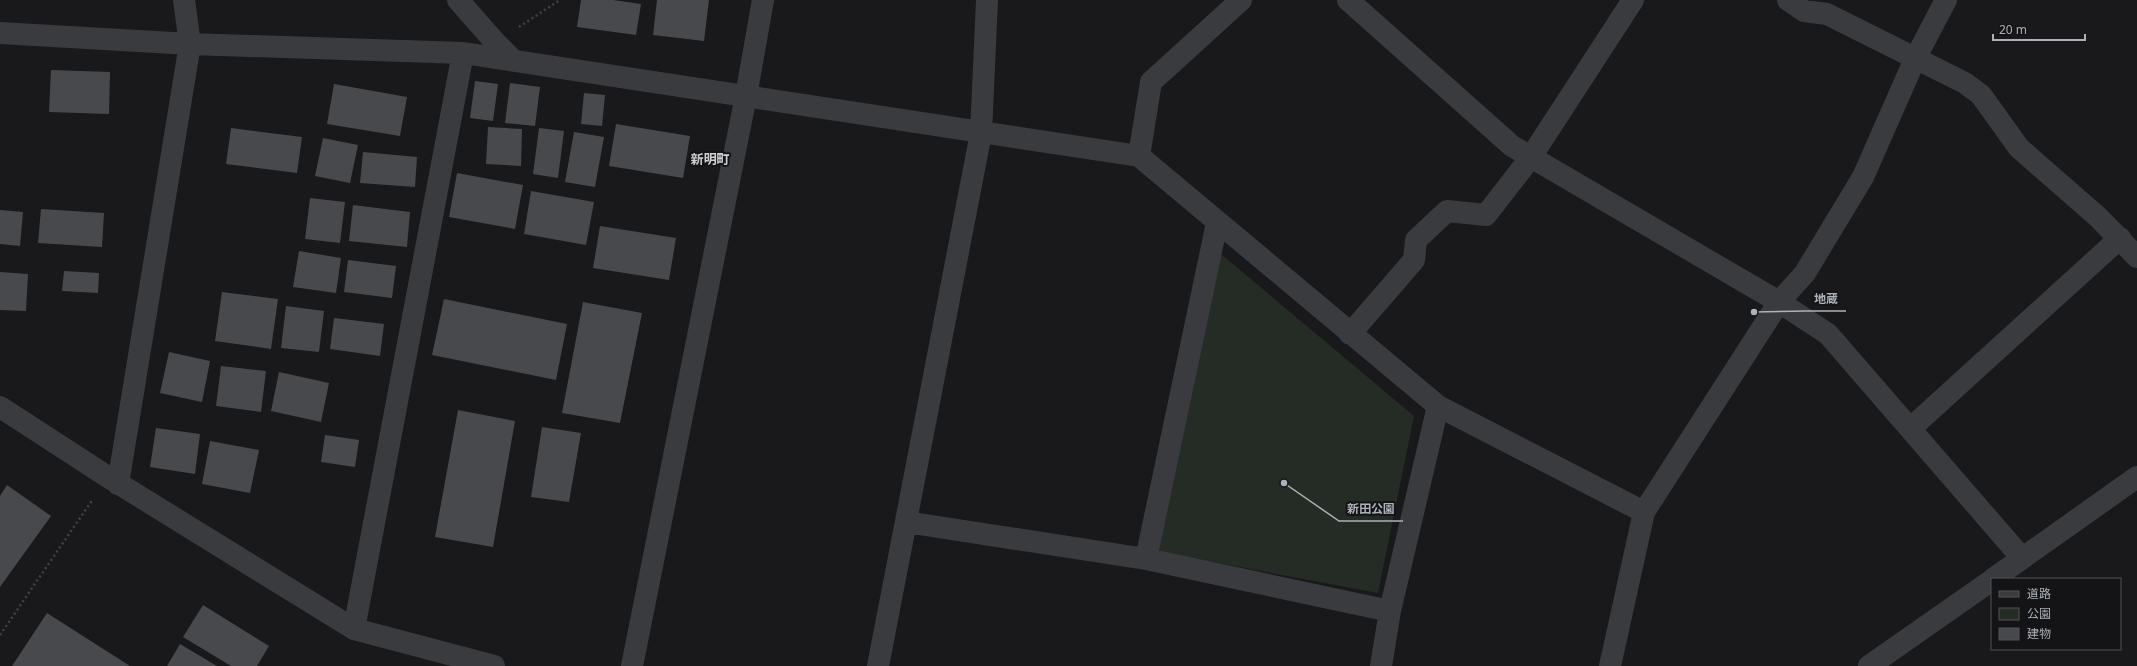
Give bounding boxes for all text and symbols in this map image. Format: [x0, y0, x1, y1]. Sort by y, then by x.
scale bar [1993, 16, 2085, 42]
text: 20 m [1999, 21, 2027, 38]
district label: 新明町 [690, 150, 730, 168]
callout: 地蔵 [1806, 287, 1846, 311]
text: 地蔵 [1814, 290, 1838, 307]
callout: 新田公園 [1339, 497, 1403, 521]
text: 新田公園 [1347, 500, 1395, 517]
legend [1991, 578, 2121, 650]
text: 道路 [2027, 585, 2051, 602]
text: 公園 [2027, 605, 2051, 622]
text: 建物 [2027, 625, 2051, 642]

